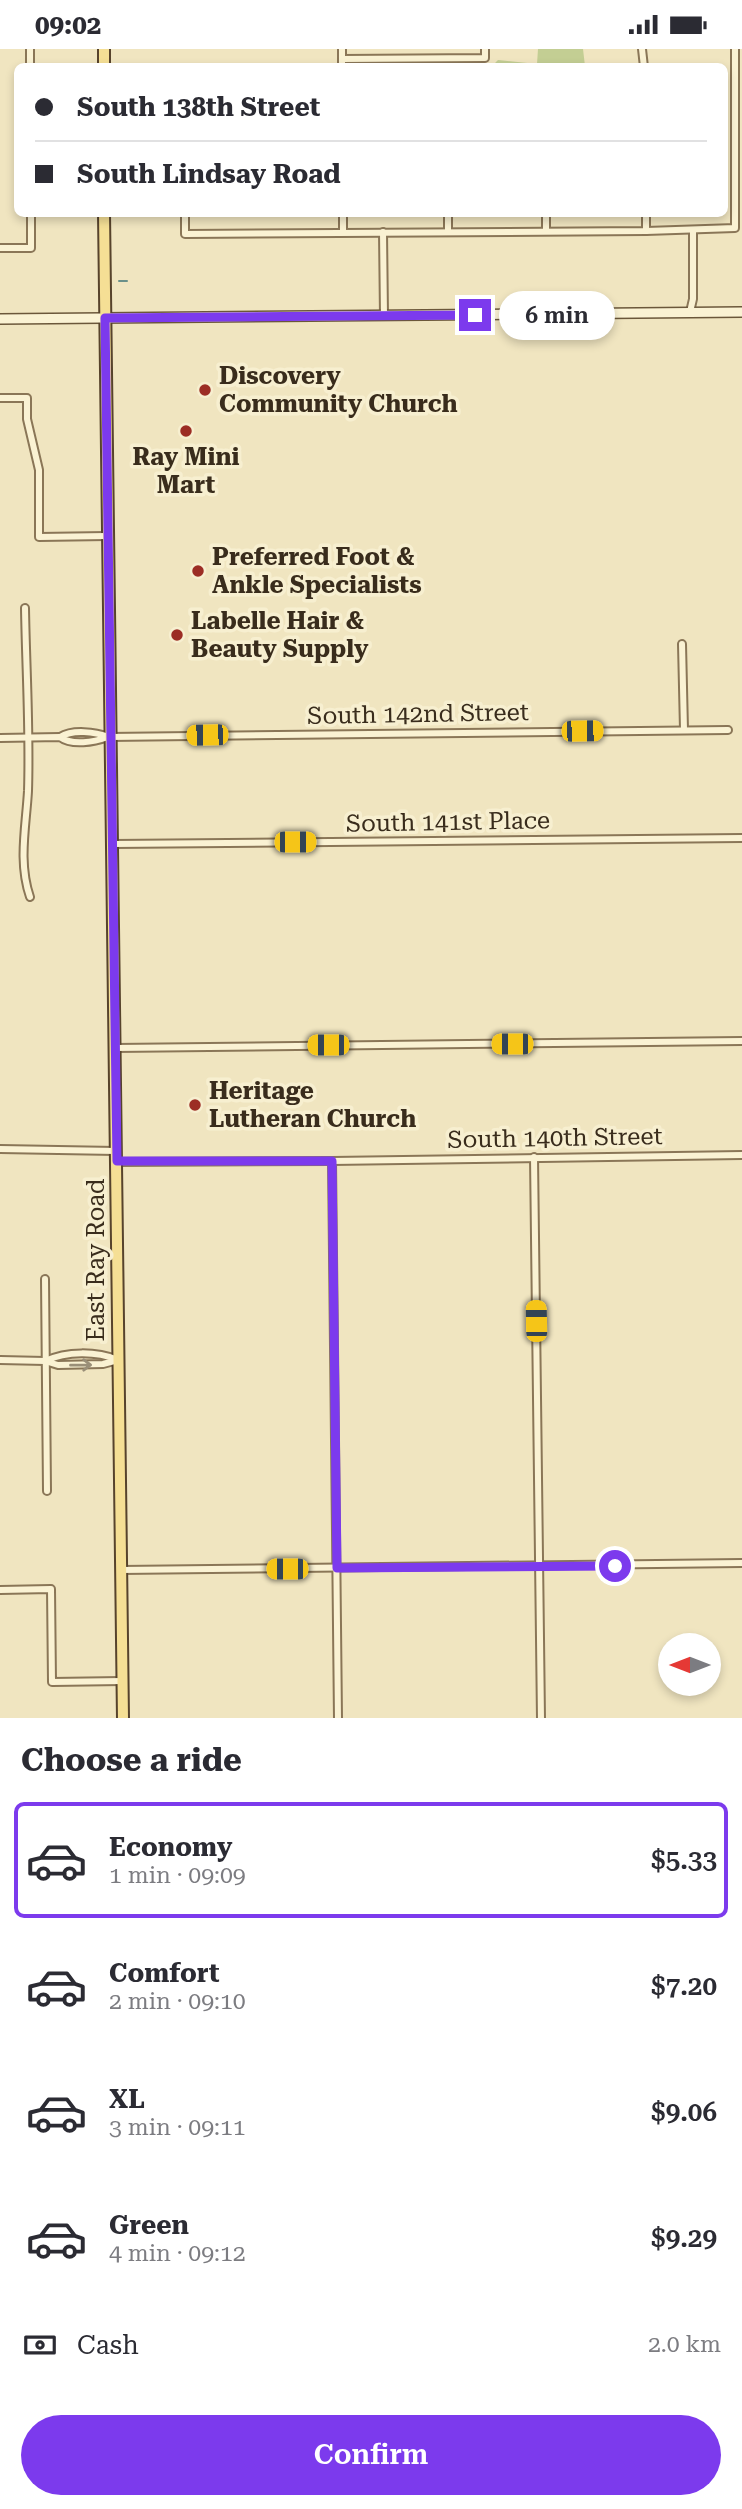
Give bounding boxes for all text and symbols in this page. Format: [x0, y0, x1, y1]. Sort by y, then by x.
text: 09:02 [35, 10, 101, 40]
text: South 138th Street [77, 92, 320, 122]
text: South Lindsay Road [77, 159, 341, 189]
callout: 6 min [500, 291, 615, 339]
route end [459, 299, 491, 331]
text: 6 min [525, 302, 589, 329]
place label: Discovery Community Church [219, 362, 458, 418]
marker: Discovery Community Church [197, 382, 213, 398]
marker: Ray Mini Mart [178, 423, 194, 439]
place label: Ray Mini Mart [132, 443, 240, 499]
place label: Preferred Foot & Ankle Specialists [212, 543, 422, 599]
marker: Preferred Foot & Ankle Specialists [190, 563, 206, 579]
place label: Labelle Hair & Beauty Supply [191, 607, 369, 663]
marker: Labelle Hair & Beauty Supply [169, 627, 185, 643]
street label: South 142nd Street [307, 698, 529, 730]
car [561, 720, 604, 742]
car [186, 724, 229, 746]
street label: South 141st Place [346, 806, 550, 838]
car [275, 832, 317, 853]
car [492, 1034, 534, 1055]
car [308, 1035, 350, 1056]
place label: Heritage Lutheran Church [209, 1077, 416, 1133]
marker: Heritage Lutheran Church [187, 1097, 203, 1113]
street label: South 140th Street [447, 1122, 663, 1154]
street label: East Ray Road [82, 1178, 110, 1342]
car [526, 1300, 547, 1342]
one-way arrow [70, 1358, 93, 1372]
route start [599, 1550, 631, 1582]
car [267, 1559, 309, 1580]
north arrow [658, 1633, 721, 1696]
map controls [658, 1633, 721, 1696]
text: Choose a ride [21, 1741, 242, 1779]
icon: car [25, 1829, 88, 1892]
text: Economy [109, 1832, 232, 1862]
text: $5.33 [651, 1845, 717, 1875]
text: 1 min · 09:09 [109, 1862, 246, 1889]
icon: car [25, 1955, 88, 2018]
text: Comfort [109, 1958, 219, 1988]
text: $7.20 [651, 1971, 717, 2001]
text: 2 min · 09:10 [109, 1988, 246, 2015]
icon: car [25, 2081, 88, 2144]
text: XL [109, 2084, 145, 2114]
text: $9.06 [651, 2097, 717, 2127]
text: 3 min · 09:11 [109, 2114, 246, 2141]
icon: car [25, 2207, 88, 2270]
text: Green [109, 2210, 189, 2240]
text: $9.29 [651, 2223, 717, 2253]
text: 4 min · 09:12 [109, 2240, 246, 2267]
icon: cash [21, 2326, 59, 2364]
text: Cash [77, 2330, 139, 2360]
text: 2.0 km [648, 2331, 721, 2358]
button: Confirm [21, 2415, 721, 2495]

